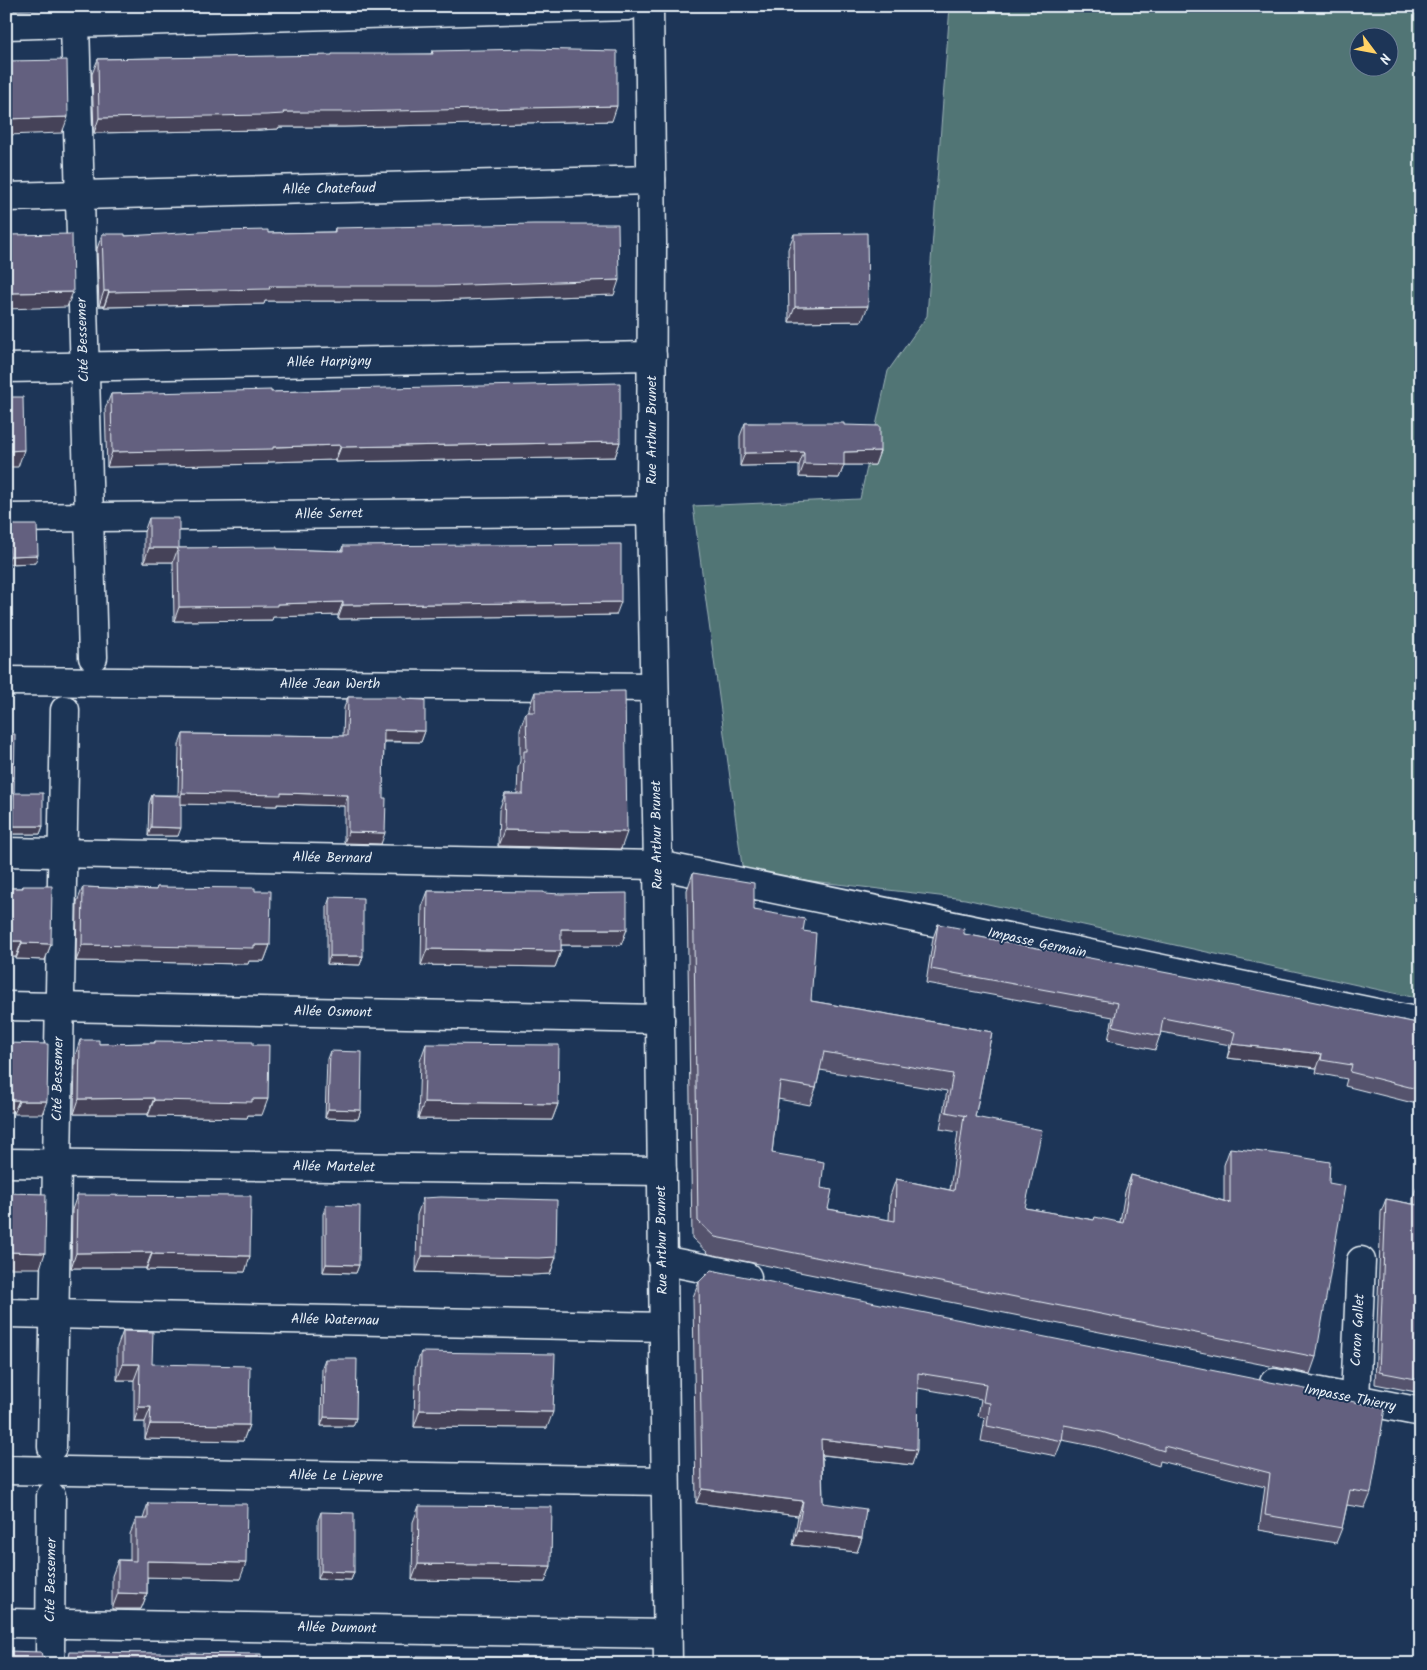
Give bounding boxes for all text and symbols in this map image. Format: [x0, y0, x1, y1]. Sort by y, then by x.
north arrow [1350, 28, 1400, 78]
text: N [1372, 49, 1396, 68]
street label: Allée Chatefaud [282, 177, 377, 201]
street label: Cité Bessemer [70, 296, 95, 383]
street label: Allée Harpigny [286, 350, 372, 374]
street label: Rue Arthur Brunet [641, 375, 663, 485]
street label: Allée Serret [295, 502, 364, 526]
street label: Allée Jean Werth [280, 673, 380, 695]
street label: Rue Arthur Brunet [645, 780, 669, 890]
street label: Allée Bernard [292, 846, 373, 870]
street label: Impasse Germain [986, 922, 1088, 964]
street label: Allée Osmont [294, 1000, 373, 1024]
street label: Cité Bessemer [46, 1035, 70, 1121]
street label: Allée Martelet [293, 1155, 376, 1179]
street label: Rue Arthur Brunet [650, 1185, 674, 1295]
street label: Coron Gallet [1345, 1293, 1371, 1367]
street label: Allée Waternau [291, 1308, 379, 1332]
street label: Impasse Thierry [1302, 1378, 1398, 1418]
street label: Allée Le Liepvre [289, 1464, 384, 1488]
street label: Cité Bessemer [39, 1536, 63, 1622]
street label: Allée Dumont [297, 1616, 378, 1640]

